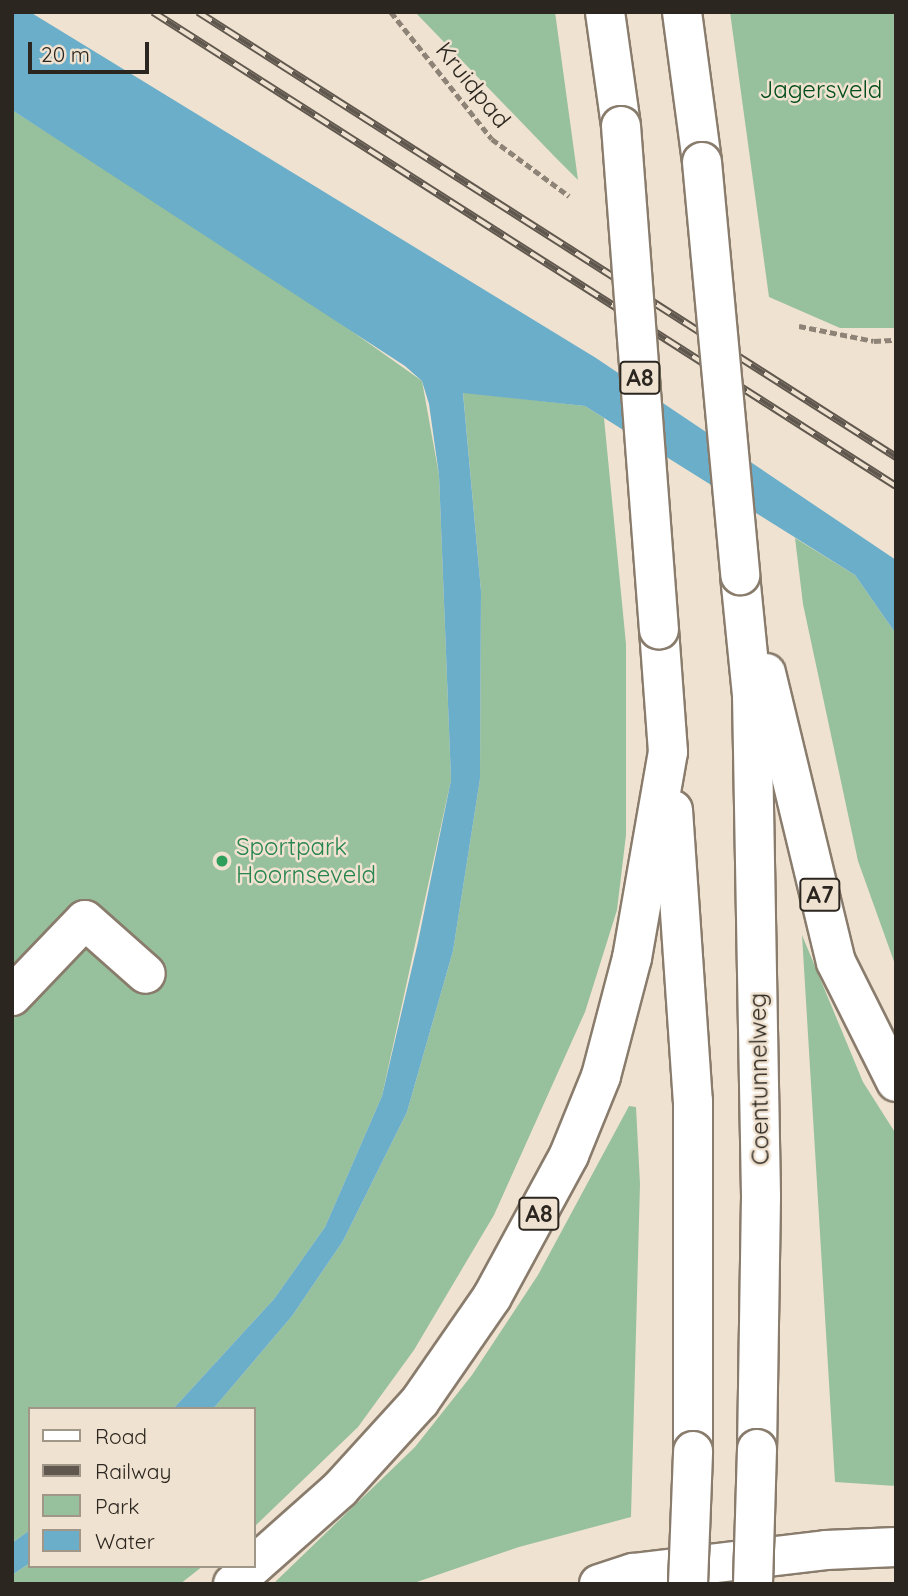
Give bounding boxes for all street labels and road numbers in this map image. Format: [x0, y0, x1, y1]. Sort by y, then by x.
street label: Kruidpad [430, 36, 516, 134]
road number: A8 [619, 358, 661, 398]
road number: A7 [799, 876, 841, 914]
street label: Coentunnelweg [743, 993, 775, 1165]
road number: A8 [518, 1194, 560, 1233]

